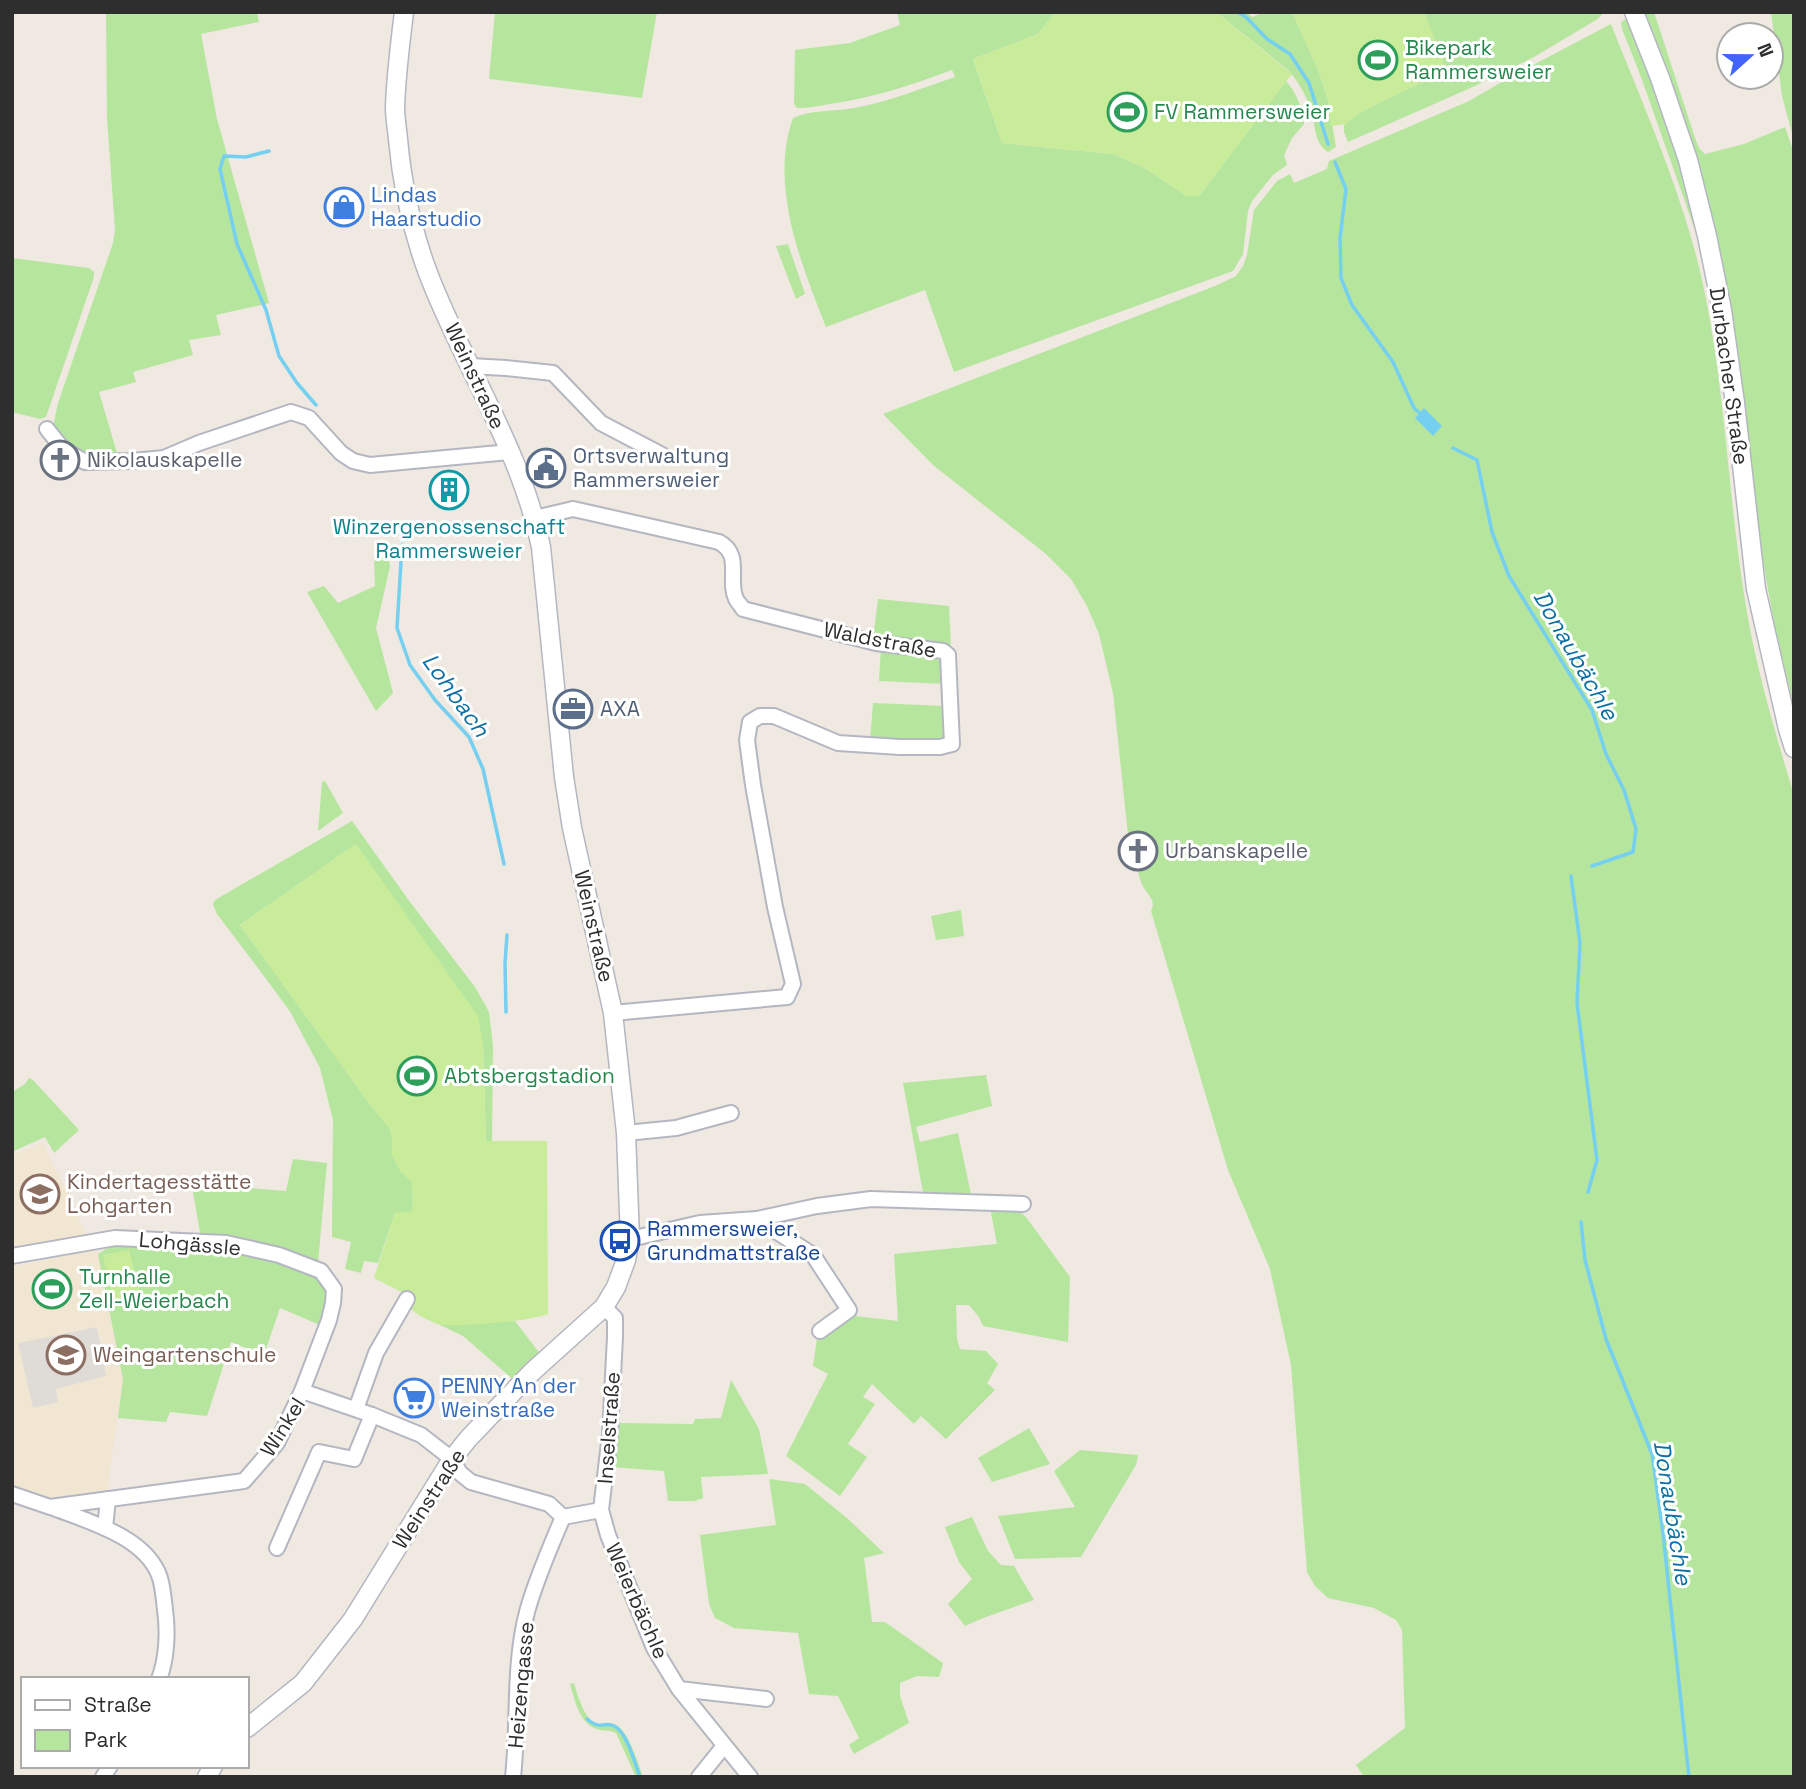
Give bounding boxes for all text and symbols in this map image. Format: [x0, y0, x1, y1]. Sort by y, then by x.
north arrow [1715, 21, 1785, 91]
place label: Bikepark Rammersweier [1405, 34, 1552, 85]
sports icon: Bikepark Rammersweier [1357, 39, 1399, 81]
text: N [1751, 40, 1779, 61]
sports icon: FV Rammersweier [1106, 91, 1148, 133]
place label: FV Rammersweier [1154, 98, 1331, 125]
place label: Lindas Haarstudio [371, 181, 482, 232]
shop icon: Lindas Haarstudio [323, 186, 365, 228]
street label: Durbacher Straße [1704, 285, 1755, 466]
street label: Weinstraße [439, 318, 512, 433]
church icon: Nikolauskapelle [39, 439, 81, 481]
place label: Ortsverwaltung Rammersweier [573, 442, 729, 493]
place label: Nikolauskapelle [87, 446, 243, 473]
public building icon: Ortsverwaltung Rammersweier [525, 447, 567, 489]
building icon: Winzergenossenschaft Rammersweier [428, 469, 470, 511]
place label: Winzergenossenschaft Rammersweier [333, 513, 565, 564]
water label: Donaubächle [1527, 585, 1626, 727]
street label: Waldstraße [821, 615, 939, 664]
water label: Lohbach [416, 647, 497, 744]
office icon: AXA [552, 688, 594, 730]
place label: AXA [600, 695, 640, 722]
church icon: Urbanskapelle [1117, 830, 1159, 872]
place label: Urbanskapelle [1165, 837, 1308, 864]
street label: Weinstraße [568, 867, 620, 985]
sports icon: Abtsbergstadion [396, 1055, 438, 1097]
place label: Abtsbergstadion [444, 1062, 615, 1089]
place label: Kindertagesstätte Lohgarten [67, 1168, 251, 1219]
school or university icon: Kindertagesstätte Lohgarten [19, 1173, 61, 1215]
place label: Rammersweier, Grundmattstraße [647, 1215, 820, 1266]
bus stop icon: Rammersweier, Grundmattstraße [599, 1220, 641, 1262]
street label: Lohgässle [138, 1226, 242, 1261]
place label: Turnhalle Zell-Weierbach [79, 1263, 229, 1314]
sports icon: Turnhalle Zell-Weierbach [31, 1268, 73, 1310]
school or university icon: Weingartenschule [45, 1334, 87, 1376]
place label: Weingartenschule [93, 1341, 276, 1368]
street label: Inselstraße [591, 1371, 626, 1485]
place label: PENNY An der Weinstraße [441, 1372, 576, 1423]
supermarket icon: PENNY An der Weinstraße [393, 1377, 435, 1419]
street label: Winkel [254, 1392, 311, 1461]
water label: Donaubächle [1647, 1439, 1699, 1589]
street label: Weinstraße [386, 1443, 471, 1554]
street label: Weierbächle [600, 1539, 675, 1663]
street label: Heizengasse [502, 1620, 539, 1750]
legend [21, 1677, 248, 1768]
text: Straße [84, 1691, 152, 1718]
text: Park [84, 1726, 128, 1753]

